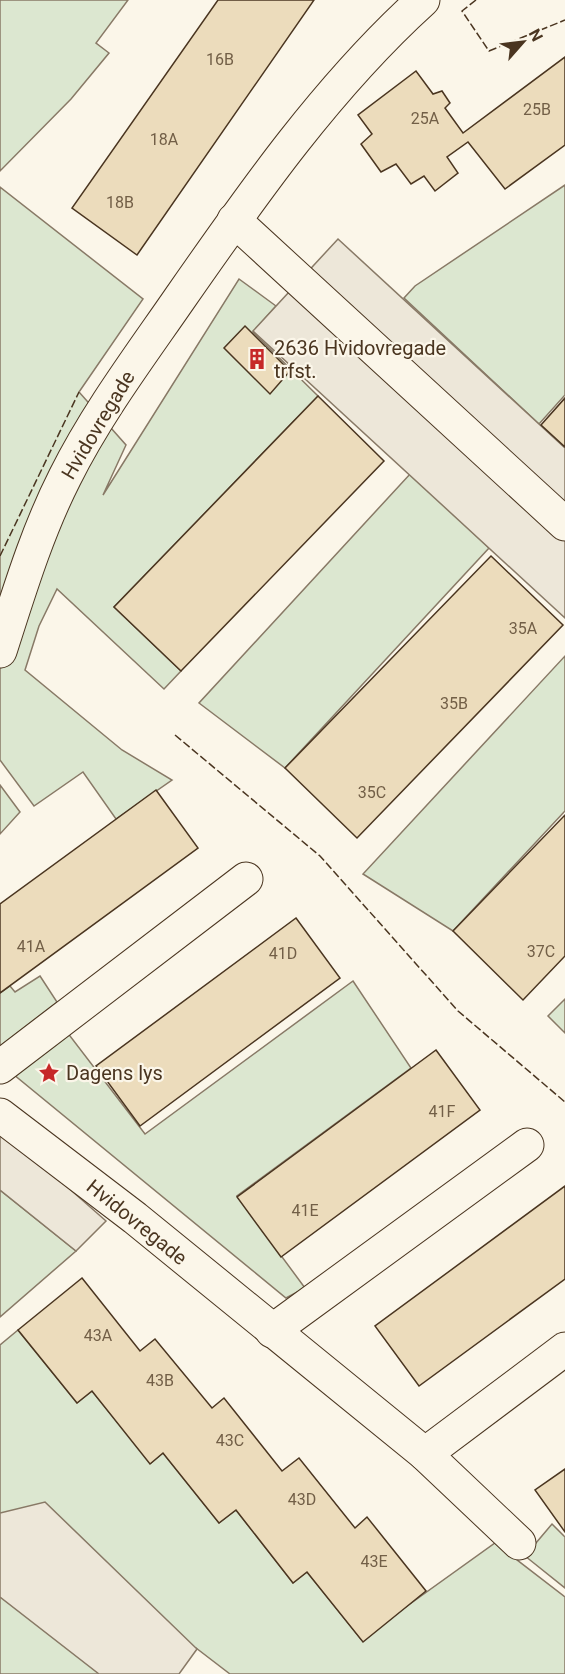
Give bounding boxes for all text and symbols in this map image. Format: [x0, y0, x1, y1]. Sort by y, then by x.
north arrow [493, 12, 553, 72]
text: N [525, 26, 547, 45]
house number: 16B [206, 50, 234, 69]
house number: 25B [523, 100, 551, 119]
house number: 25A [411, 109, 440, 128]
house number: 18A [150, 130, 179, 149]
house number: 18B [106, 193, 134, 212]
place label: 2636 Hvidovregade trfst. [274, 336, 446, 383]
building icon: 2636 Hvidovregade trfst. [245, 347, 269, 371]
street label: Hvidovregade [56, 366, 140, 484]
house number: 35A [509, 619, 538, 638]
house number: 35B [440, 694, 468, 713]
house number: 35C [358, 783, 386, 802]
house number: 41A [17, 937, 46, 956]
house number: 37C [527, 942, 555, 961]
house number: 41D [269, 944, 297, 963]
place icon: Dagens lys [37, 1061, 61, 1085]
place label: Dagens lys [66, 1061, 163, 1085]
house number: 41F [429, 1102, 456, 1121]
street label: Hvidovregade [82, 1174, 192, 1270]
house number: 41E [291, 1201, 319, 1220]
house number: 43A [84, 1326, 113, 1345]
house number: 43B [146, 1371, 174, 1390]
house number: 43C [216, 1431, 244, 1450]
house number: 43D [288, 1490, 316, 1509]
house number: 43E [360, 1552, 388, 1571]

